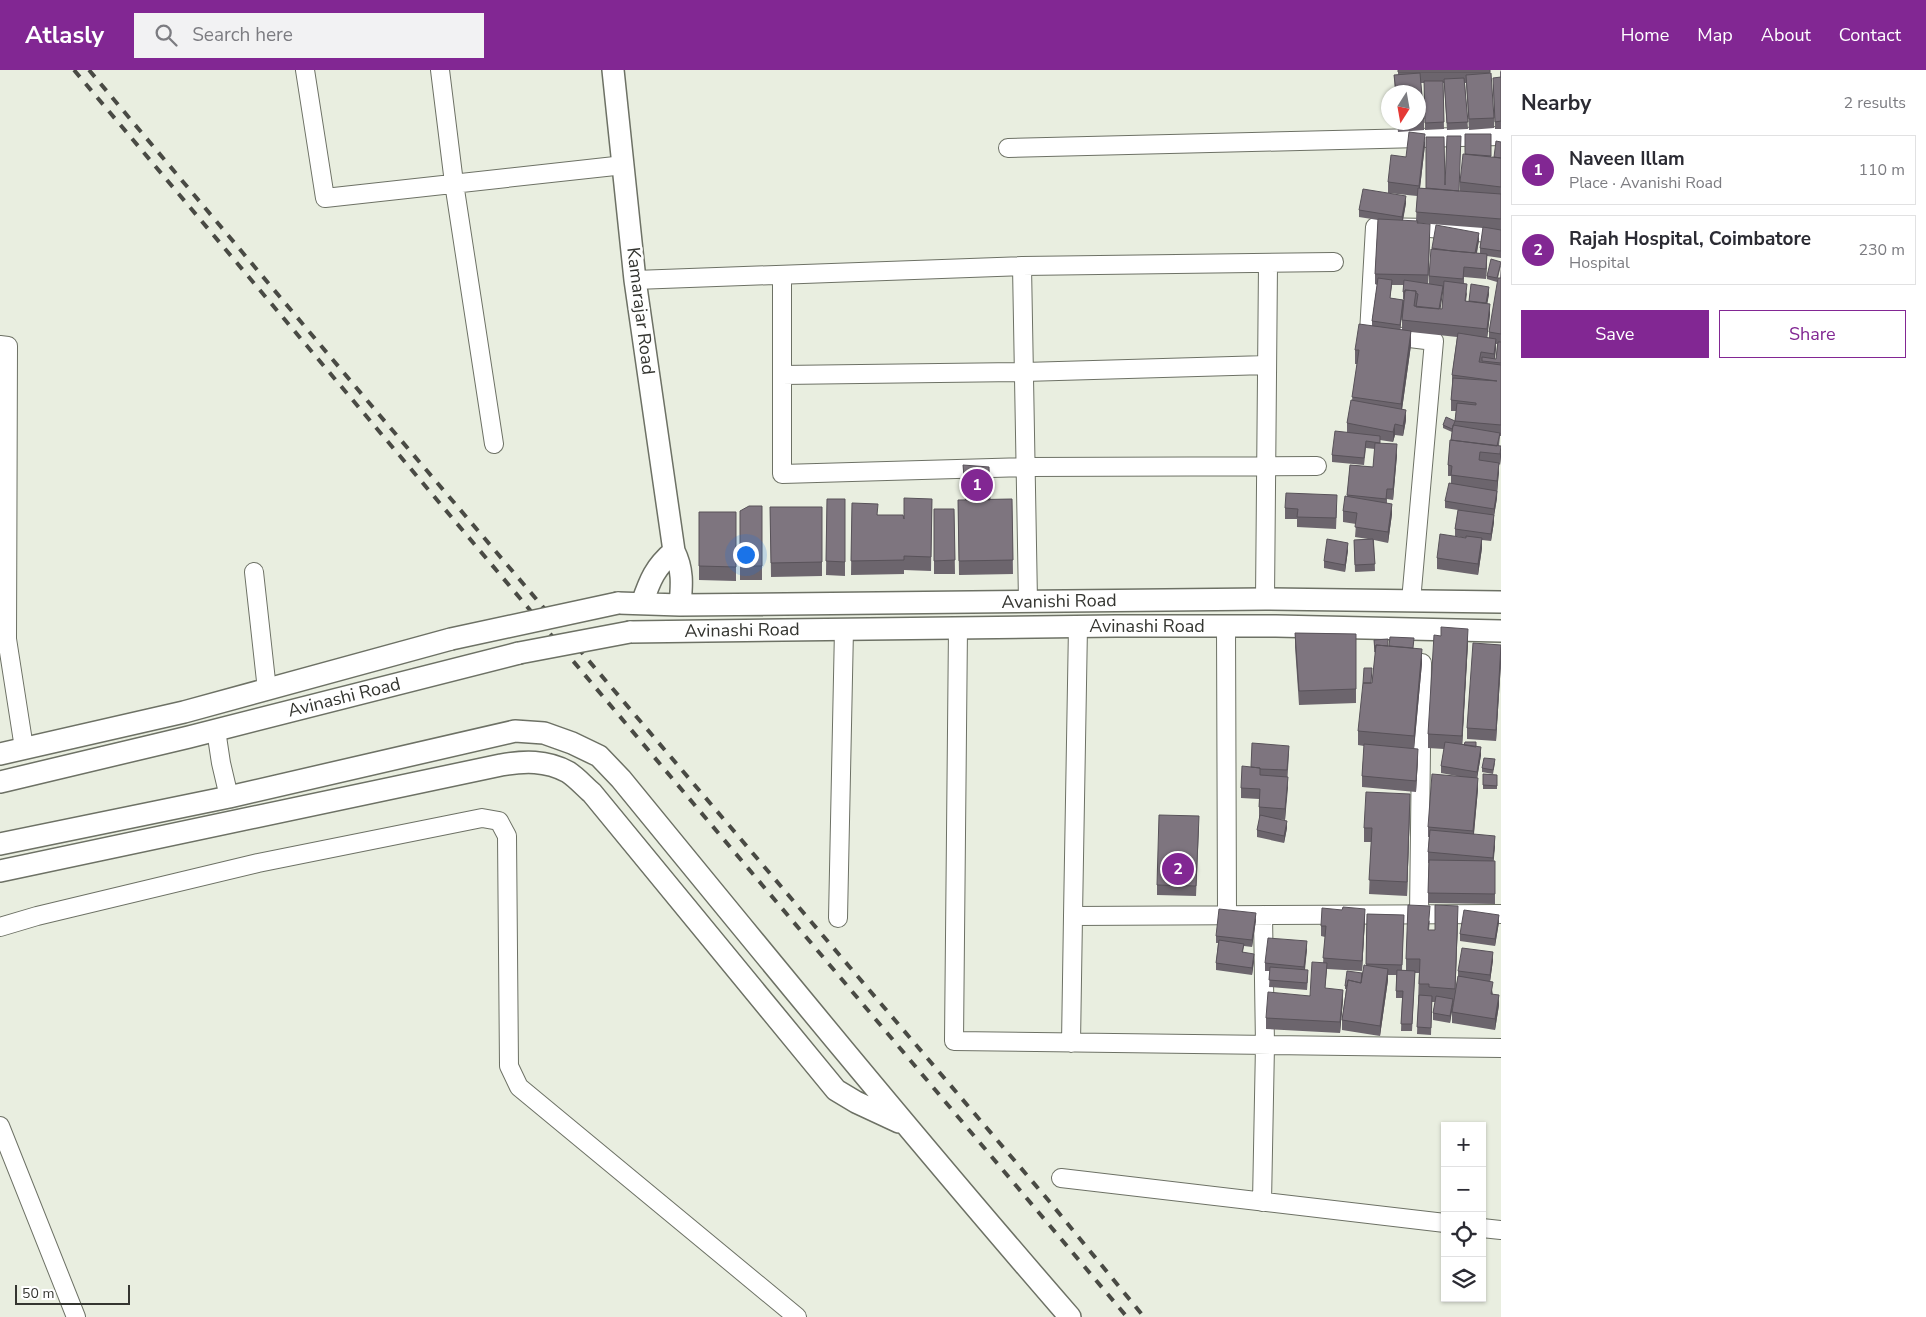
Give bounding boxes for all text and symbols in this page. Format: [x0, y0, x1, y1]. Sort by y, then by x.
search box [134, 13, 484, 58]
text: Atlasly [25, 19, 104, 51]
icon: search [152, 21, 180, 49]
text: Search here [192, 22, 293, 48]
text: Home [1621, 23, 1669, 47]
text: Map [1697, 23, 1733, 47]
text: About [1761, 23, 1811, 47]
text: Contact [1839, 23, 1901, 47]
north arrow [1381, 85, 1426, 130]
text: Nearby [1521, 89, 1591, 117]
text: 2 results [1844, 92, 1906, 114]
text: Naveen Illam [1569, 146, 1685, 172]
text: 1 [1533, 159, 1543, 181]
text: 110 m [1858, 159, 1905, 181]
text: Place · Avanishi Road [1569, 172, 1722, 194]
text: Rajah Hospital, Coimbatore [1569, 226, 1811, 252]
text: 2 [1533, 239, 1543, 261]
text: 230 m [1858, 239, 1905, 261]
street label: Kamarajar Road [621, 246, 661, 376]
text: Hospital [1569, 252, 1630, 274]
button: Save [1521, 310, 1709, 358]
button: Share [1719, 310, 1906, 358]
pin: 1 [961, 466, 993, 504]
your location [733, 542, 759, 568]
street label: Avanishi Road [1001, 588, 1117, 614]
street label: Avinashi Road [1089, 614, 1205, 638]
street label: Avinashi Road [684, 617, 800, 643]
street label: Avinashi Road [285, 671, 403, 723]
pin: 2 [1162, 850, 1194, 888]
map controls [1441, 1122, 1486, 1302]
button: + [1441, 1122, 1486, 1167]
button: − [1441, 1167, 1486, 1212]
button: locate [1441, 1212, 1486, 1257]
button: layers [1441, 1257, 1486, 1302]
scale bar [15, 1282, 130, 1305]
text: 50 m [22, 1284, 54, 1303]

